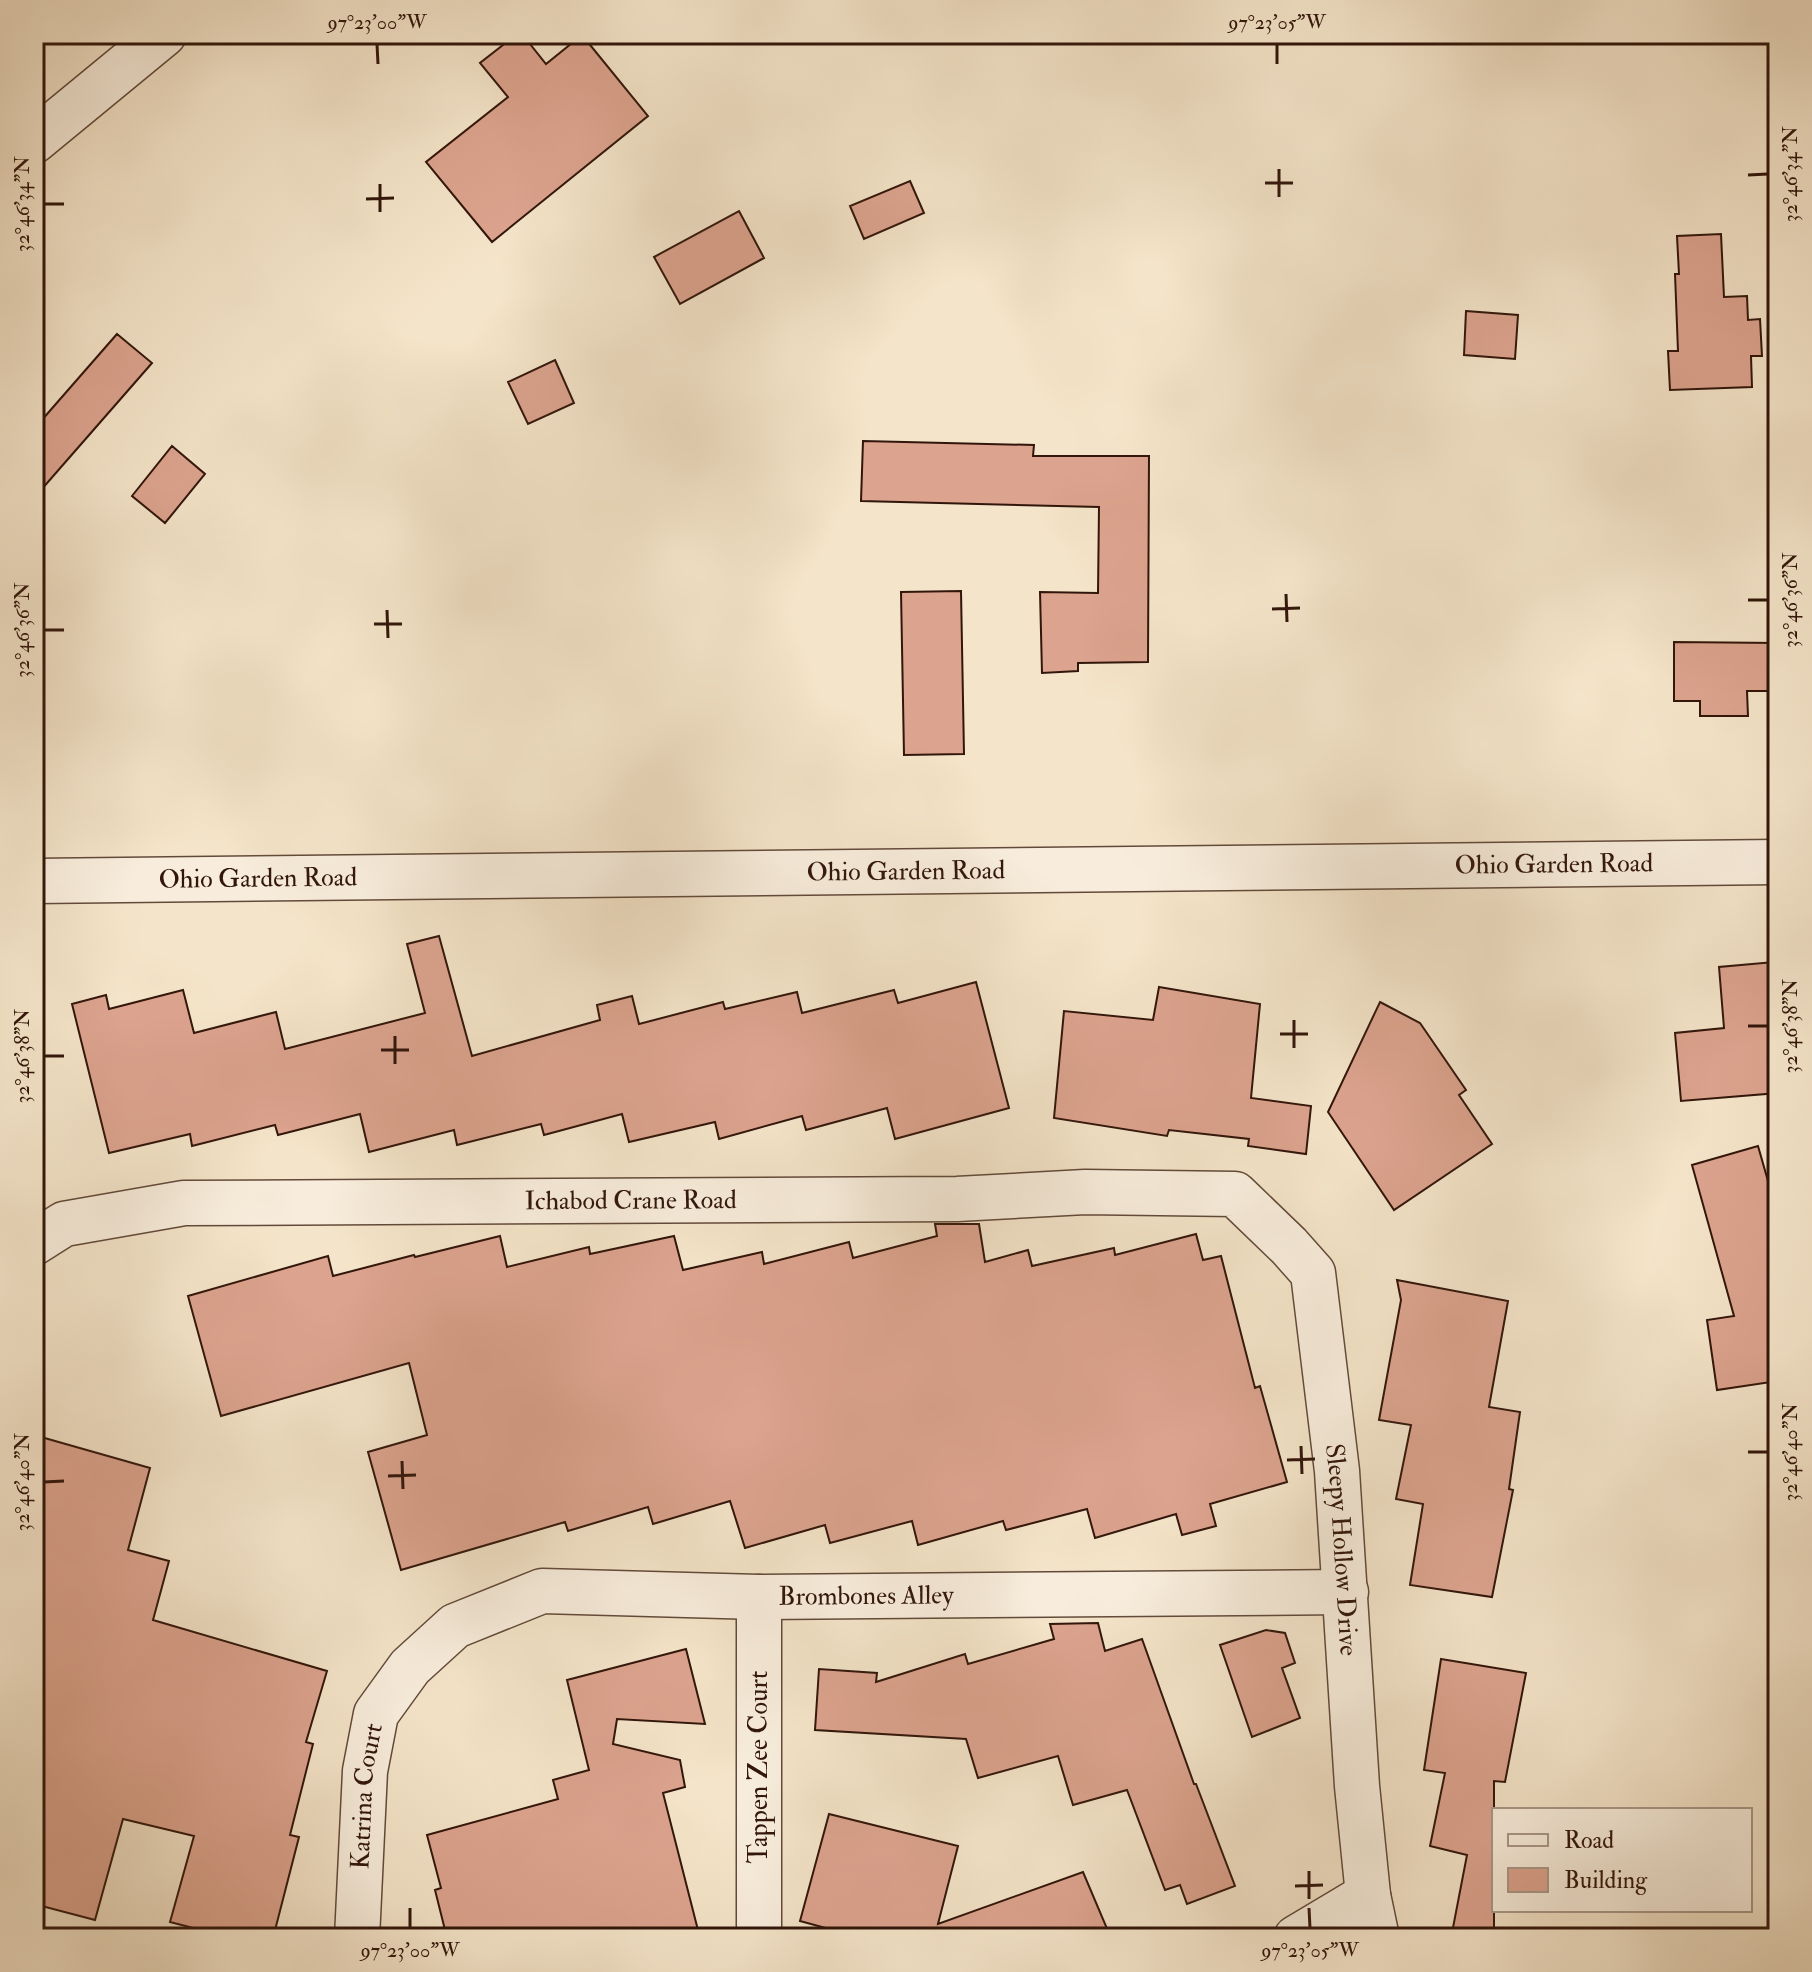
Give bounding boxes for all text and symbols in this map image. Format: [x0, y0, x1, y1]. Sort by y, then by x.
text: 97°23'00"W [325, 10, 427, 35]
text: 97°23'05"W [1226, 10, 1326, 35]
text: 32°46'34"N [1778, 126, 1803, 222]
text: 32°46'34"N [10, 156, 35, 252]
text: 32°46'36"N [1778, 552, 1803, 648]
text: 32°46'36"N [10, 582, 35, 678]
street label: Ohio Garden Road [1454, 847, 1654, 882]
street label: Ohio Garden Road [807, 854, 1006, 889]
street label: Ohio Garden Road [159, 861, 358, 896]
text: 32°46'38"N [1778, 979, 1803, 1073]
text: 32°46'38"N [10, 1009, 35, 1103]
street label: Ichabod Crane Road [525, 1184, 737, 1217]
text: 32°46'40"N [1778, 1403, 1803, 1501]
text: 32°46'40"N [10, 1433, 35, 1531]
street label: Sleepy Hollow Drive [1318, 1442, 1365, 1657]
street label: Brombones Alley [778, 1579, 954, 1613]
street label: Tappen Zee Court [743, 1671, 776, 1863]
street label: Katrina Court [344, 1721, 390, 1870]
legend [1492, 1808, 1752, 1912]
text: Road [1564, 1825, 1614, 1856]
text: Building [1564, 1865, 1648, 1896]
text: 97°23'00"W [358, 1938, 460, 1963]
text: 97°23'05"W [1259, 1938, 1359, 1963]

